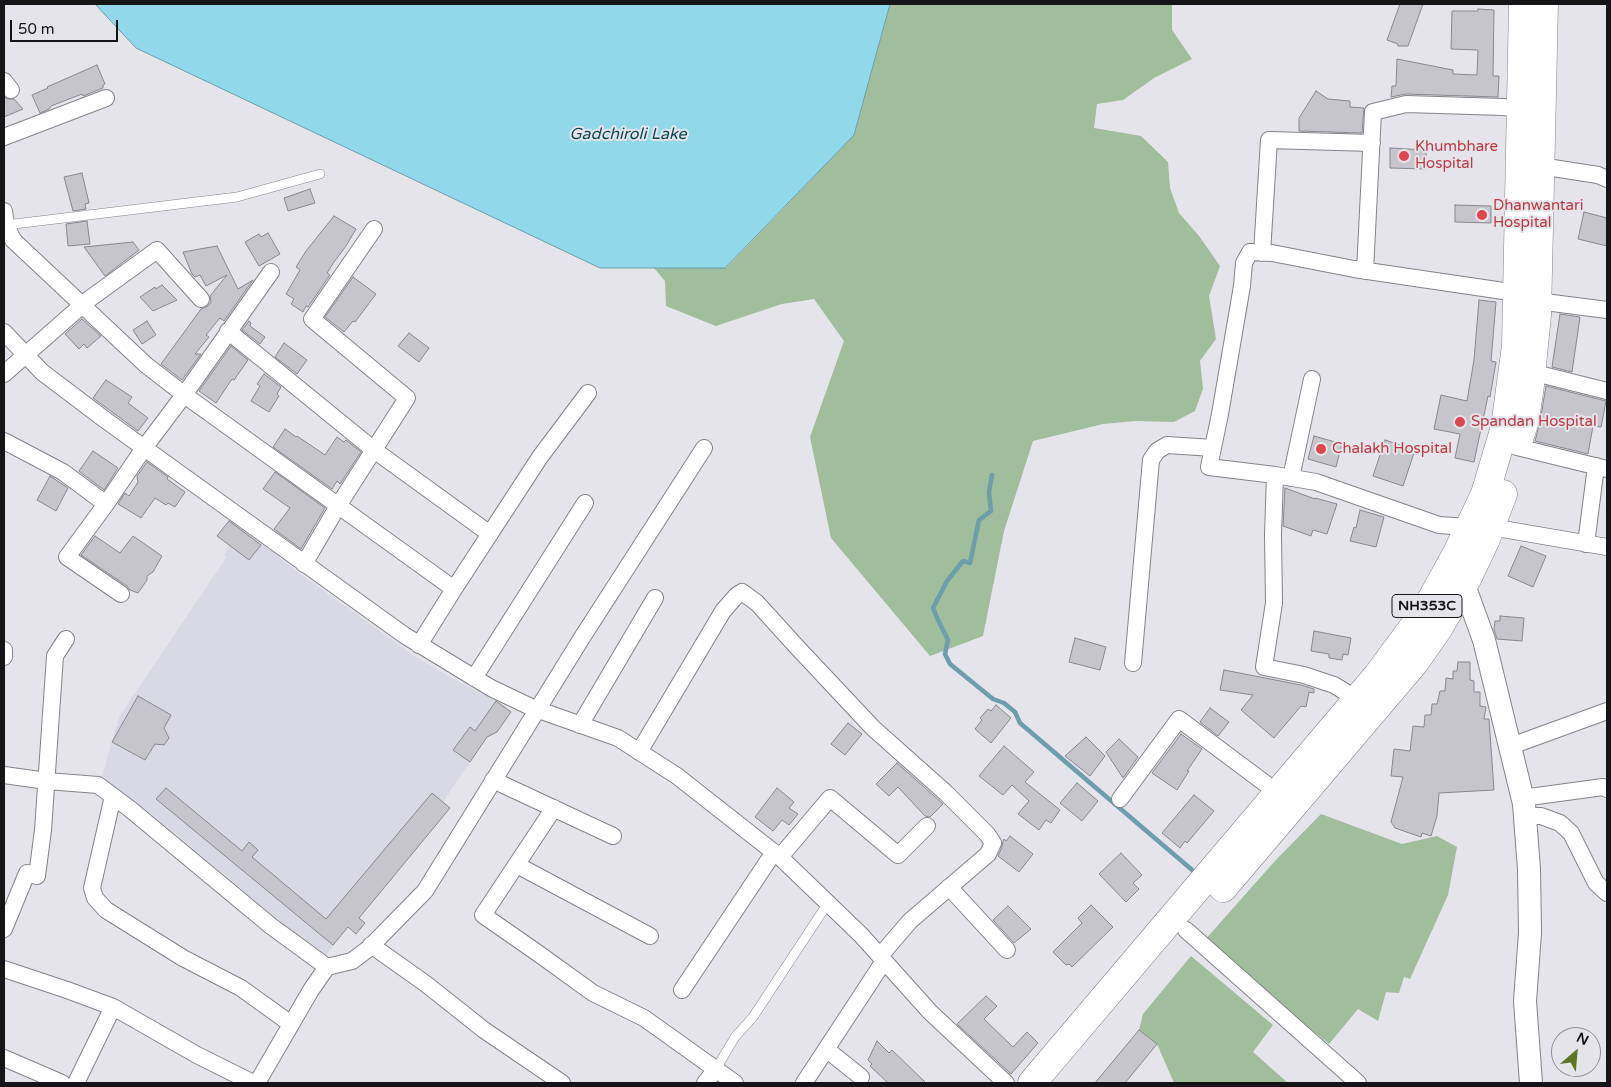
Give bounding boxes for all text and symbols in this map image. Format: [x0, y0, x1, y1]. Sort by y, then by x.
scale bar [12, 10, 120, 42]
text: 50 m [18, 20, 55, 38]
water label: Gadchiroli Lake [569, 125, 687, 145]
place label: Khumbhare Hospital [1415, 138, 1498, 173]
marker: Khumbhare Hospital [1397, 149, 1411, 163]
place label: Dhanwantari Hospital [1493, 197, 1584, 232]
marker: Dhanwantari Hospital [1475, 208, 1489, 222]
place label: Spandan Hospital [1471, 413, 1597, 431]
marker: Spandan Hospital [1453, 415, 1467, 429]
place label: Chalakh Hospital [1332, 440, 1452, 458]
marker: Chalakh Hospital [1314, 442, 1328, 456]
road number: NH353C [1392, 594, 1462, 618]
north arrow [1551, 1027, 1601, 1077]
text: N [1574, 1029, 1591, 1049]

